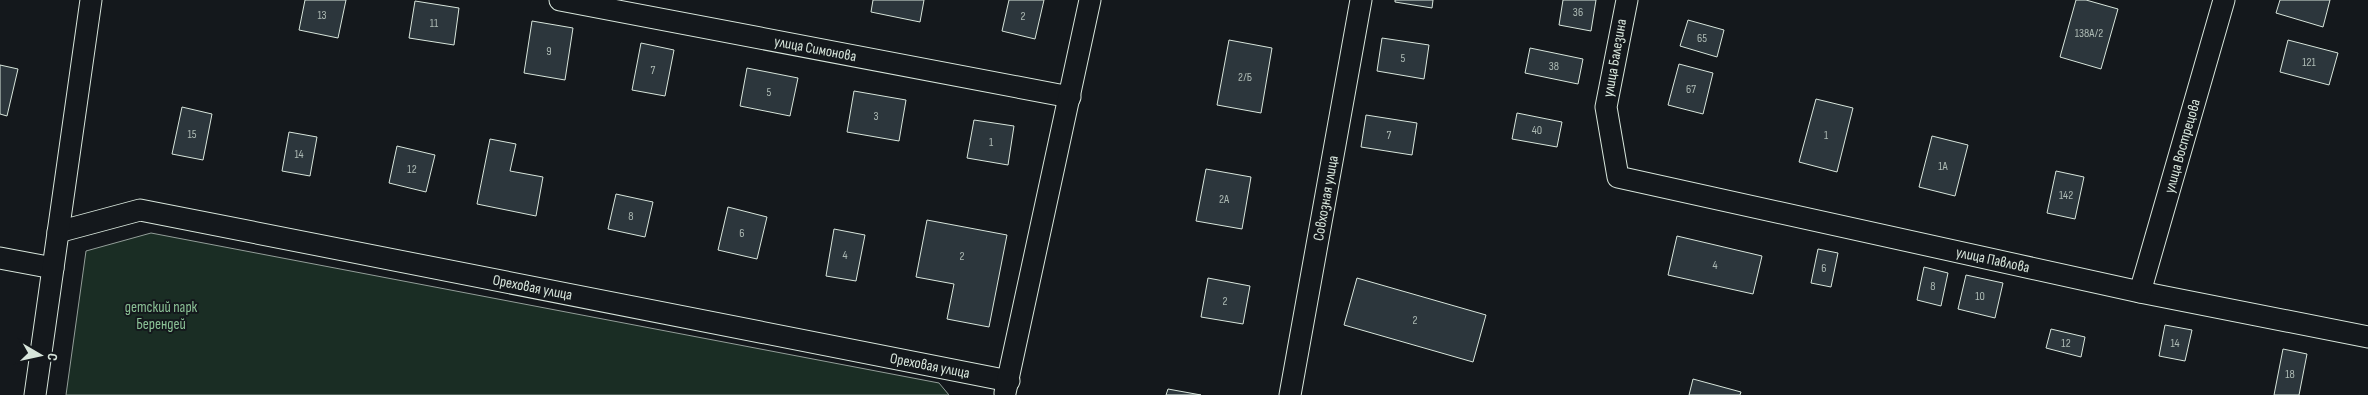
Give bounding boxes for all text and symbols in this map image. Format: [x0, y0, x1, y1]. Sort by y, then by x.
house number: 36 [1573, 5, 1583, 20]
house number: 13 [317, 8, 327, 23]
house number: 2 [1021, 9, 1026, 24]
house number: 11 [430, 16, 439, 31]
street label: улица Балезина [1599, 17, 1631, 99]
house number: 138А/2 [2075, 26, 2103, 41]
street label: улица Симонова [773, 31, 858, 66]
house number: 65 [1697, 31, 1707, 46]
house number: 9 [546, 44, 552, 59]
house number: 5 [1401, 51, 1406, 66]
house number: 121 [2302, 55, 2317, 70]
house number: 38 [1549, 59, 1559, 74]
house number: 7 [651, 63, 656, 78]
house number: 2/Б [1238, 70, 1252, 85]
house number: 67 [1686, 82, 1696, 97]
house number: 5 [767, 85, 772, 100]
street label: улица Вострецова [2159, 96, 2205, 195]
house number: 3 [873, 109, 879, 124]
house number: 40 [1532, 123, 1542, 138]
house number: 15 [187, 127, 197, 142]
house number: 7 [1387, 128, 1392, 143]
house number: 1 [1824, 128, 1829, 143]
house number: 1 [989, 135, 994, 150]
house number: 14 [294, 147, 304, 162]
street label: Совхозная улица [1308, 154, 1342, 242]
house number: 1А [1938, 159, 1949, 174]
house number: 12 [407, 162, 417, 177]
house number: 142 [2059, 188, 2073, 203]
house number: 2А [1219, 192, 1230, 207]
house number: 8 [628, 209, 634, 224]
house number: 6 [739, 226, 745, 241]
street label: улица Павлова [1954, 242, 2032, 277]
house number: 4 [842, 248, 848, 263]
house number: 2 [960, 249, 965, 264]
house number: 4 [1712, 258, 1718, 273]
house number: 6 [1821, 261, 1827, 276]
street label: Ореховая улица [491, 270, 574, 304]
house number: 8 [1930, 279, 1936, 294]
house number: 10 [1975, 289, 1985, 304]
house number: 2 [1223, 294, 1228, 309]
park label: детский парк Берендей [125, 298, 198, 334]
house number: 2 [1413, 313, 1418, 328]
north arrow [15, 330, 65, 380]
house number: 12 [2061, 336, 2071, 351]
house number: 14 [2170, 336, 2180, 351]
street label: Ореховая улица [888, 348, 972, 383]
text: С [43, 352, 61, 362]
house number: 18 [2285, 367, 2295, 382]

